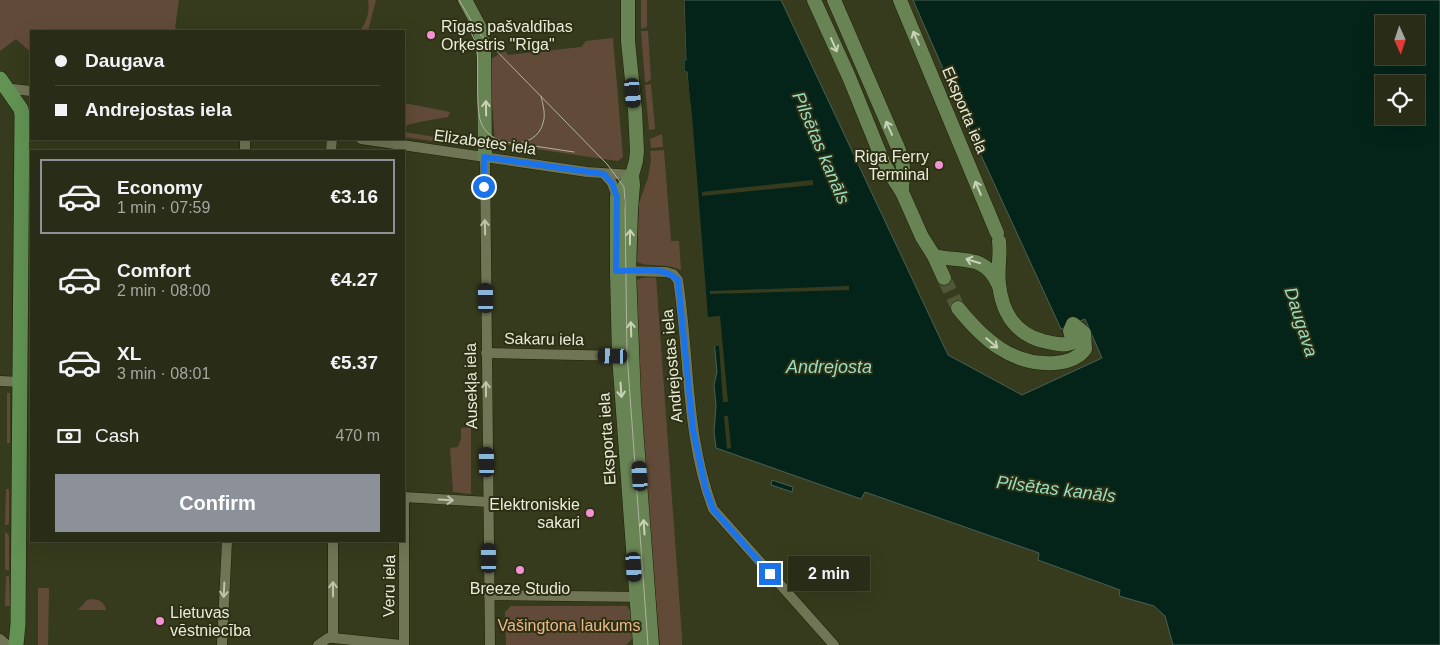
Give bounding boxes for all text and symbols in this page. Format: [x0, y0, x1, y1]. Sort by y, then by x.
north arrow [1375, 15, 1425, 65]
map controls [1375, 15, 1425, 125]
place label: Rīgas pašvaldības Orķestris "Rīga" [441, 18, 573, 53]
marker: Rīgas pašvaldības Orķestris "Rīga" [425, 29, 437, 41]
one-way arrow [910, 31, 920, 46]
one-way arrow [830, 37, 840, 52]
text: Daugava [85, 50, 164, 71]
street label: Eksporta iela [939, 64, 991, 156]
button: locate [1375, 75, 1425, 125]
car [624, 77, 641, 109]
water label: Pilsētas kanāls [788, 89, 854, 207]
text: Andrejostas iela [85, 99, 232, 120]
one-way arrow [481, 100, 490, 116]
one-way arrow [883, 121, 893, 136]
street label: Elizabetes iela [433, 126, 537, 158]
place label: Riga Ferry Terminal [854, 148, 929, 183]
marker: Riga Ferry Terminal [933, 159, 945, 171]
icon: car [57, 174, 102, 219]
route start [473, 176, 495, 198]
text: Economy [117, 177, 203, 198]
one-way arrow [973, 181, 983, 196]
text: €3.16 [330, 186, 378, 207]
text: 1 min · 07:59 [117, 199, 210, 216]
one-way arrow [480, 219, 490, 235]
one-way arrow [625, 229, 634, 245]
one-way arrow [966, 256, 982, 266]
icon: car [57, 257, 102, 302]
text: Comfort [117, 260, 191, 281]
text: €4.27 [330, 269, 378, 290]
text: 2 min · 08:00 [117, 282, 210, 299]
car [478, 283, 493, 313]
water label: Daugava [1280, 285, 1322, 359]
street label: Andrejostas iela [659, 308, 685, 423]
one-way arrow [627, 322, 636, 338]
street label: Sakaru iela [504, 330, 584, 348]
one-way arrow [985, 337, 998, 348]
icon: car [57, 340, 102, 385]
text: XL [117, 343, 141, 364]
street label: Ausekļa iela [462, 343, 480, 429]
car [597, 348, 628, 364]
text: €5.37 [330, 352, 378, 373]
water label: Andrejosta [785, 357, 872, 377]
text: 3 min · 08:01 [117, 365, 210, 382]
one-way arrow [481, 381, 491, 398]
one-way arrow [617, 381, 626, 397]
street label: Eksporta iela [595, 392, 619, 486]
icon: cash [55, 422, 83, 450]
text: Cash [95, 425, 139, 446]
text: 470 m [336, 427, 380, 444]
car [479, 447, 494, 477]
car [631, 461, 648, 491]
water label: Pilsētas kanāls [995, 472, 1117, 506]
button: Confirm [55, 474, 380, 532]
one-way arrow [438, 495, 454, 504]
place label: Elektroniskie sakari [489, 496, 580, 531]
marker: Elektroniskie sakari [584, 507, 596, 519]
one-way arrow [639, 519, 648, 535]
car [481, 543, 496, 573]
car [625, 552, 642, 582]
street label: Veru iela [380, 555, 398, 617]
callout: 2 min [788, 556, 870, 592]
route end [759, 563, 781, 585]
marker: Breeze Studio [514, 564, 526, 576]
text: 2 min [808, 565, 850, 582]
place label: Breeze Studio [470, 580, 570, 597]
one-way arrow [220, 582, 229, 598]
one-way arrow [328, 582, 338, 598]
place label: Lietuvas vēstniecība [170, 604, 251, 639]
marker: Lietuvas vēstniecība [154, 615, 166, 627]
park label: Vašingtona laukums [498, 617, 640, 634]

